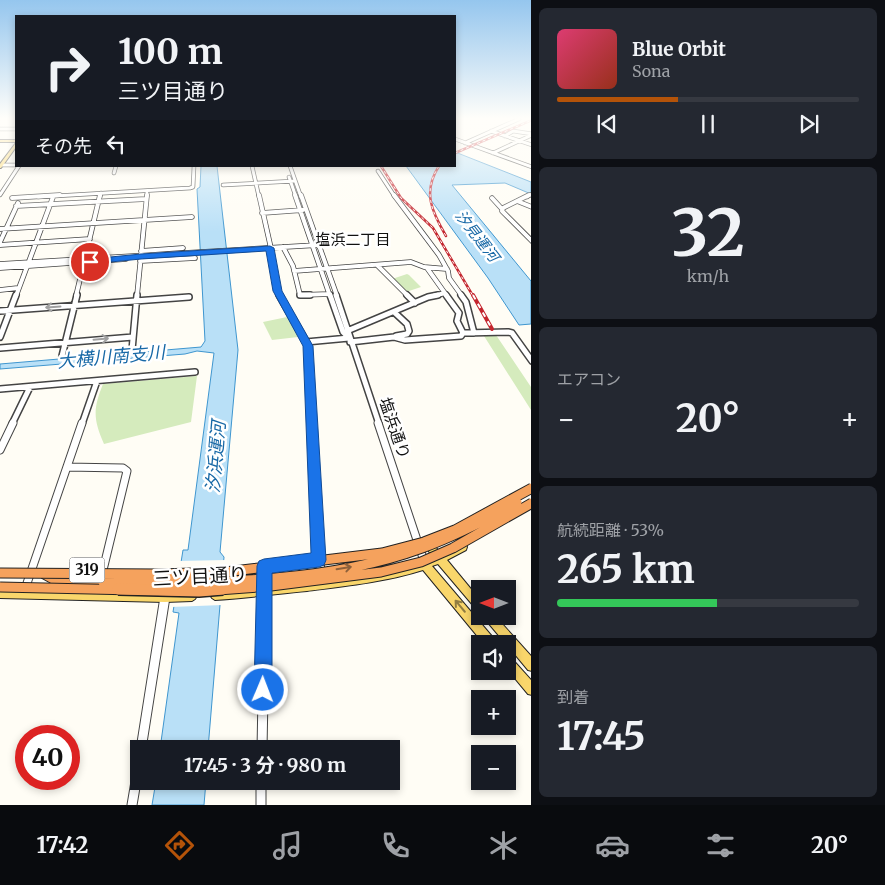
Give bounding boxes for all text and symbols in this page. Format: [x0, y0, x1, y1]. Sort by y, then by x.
text: 100 m [118, 30, 223, 74]
icon: right [35, 35, 100, 100]
text: Blue Orbit [632, 37, 726, 61]
text: Sona [632, 61, 670, 81]
text: 三ツ目通り [118, 77, 228, 105]
icon: previous [593, 110, 621, 138]
icon: pause [694, 110, 722, 138]
icon: next [795, 110, 823, 138]
icon: left [102, 130, 130, 158]
text: その先 [35, 134, 92, 158]
text: 32 [671, 192, 745, 274]
water label: 汐見運河 [451, 206, 505, 268]
district label: 塩浜二丁目 [315, 230, 391, 249]
pin [69, 241, 111, 283]
icon: arrive [76, 248, 104, 276]
text: km/h [687, 266, 729, 286]
one-way arrow [45, 302, 61, 312]
one-way arrow [93, 335, 109, 344]
water label: 大横川南支川 [56, 340, 168, 373]
text: エアコン [557, 369, 621, 389]
street label: 塩浜通り [375, 394, 415, 462]
text: 20° [676, 395, 740, 442]
text: − [557, 401, 576, 437]
text: + [840, 401, 859, 437]
water label: 汐浜運河 [201, 417, 230, 494]
text: 航続距離 · 53% [557, 520, 664, 540]
text: 265 km [557, 546, 695, 593]
road number: 319 [70, 558, 104, 582]
street label: 三ツ目通り [152, 562, 248, 590]
one-way arrow [336, 563, 352, 573]
north arrow [471, 580, 516, 625]
map controls [471, 580, 516, 790]
one-way arrow [454, 600, 465, 613]
button: sound [471, 635, 516, 680]
position arrow [236, 663, 288, 715]
text: 到着 [557, 687, 589, 707]
button: + [471, 690, 516, 735]
text: 17:45 [557, 713, 645, 760]
speed limit sign: 40 [15, 725, 80, 790]
button: − [471, 745, 516, 790]
text: 17:45 · 3 分 · 980 m [184, 753, 346, 777]
icon: directions [162, 828, 197, 863]
icon: music [270, 828, 305, 863]
icon: phone [378, 828, 413, 863]
icon: climate [486, 828, 521, 863]
icon: car [595, 828, 630, 863]
icon: filters [703, 828, 738, 863]
text: 17:42 [37, 831, 89, 859]
text: 20° [811, 831, 848, 859]

